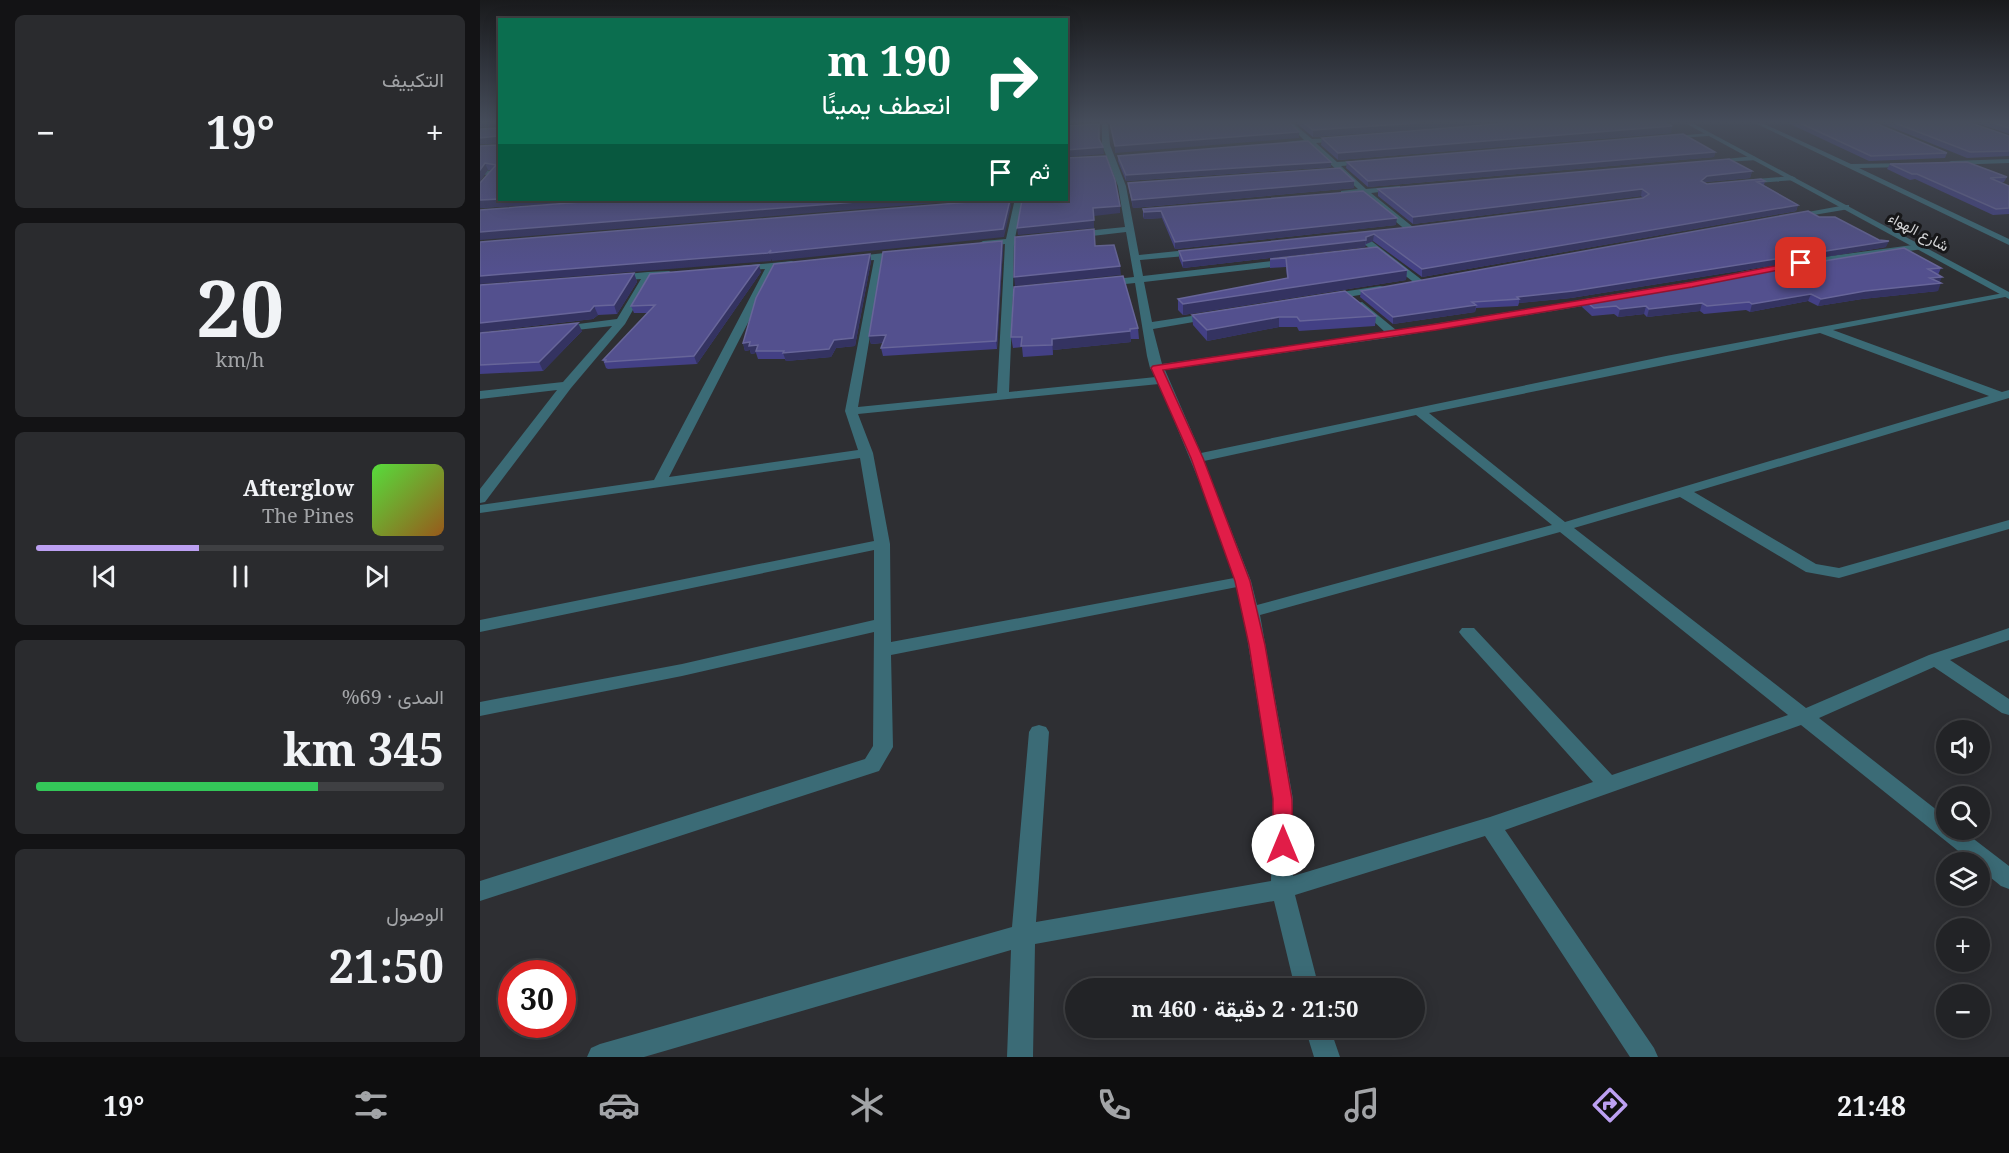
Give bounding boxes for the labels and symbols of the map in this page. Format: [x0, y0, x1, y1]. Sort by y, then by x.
street label: شارع الهواء [1884, 207, 1953, 257]
pin [1775, 237, 1826, 288]
position arrow [1251, 813, 1315, 877]
speed limit sign: 30 [498, 960, 576, 1038]

